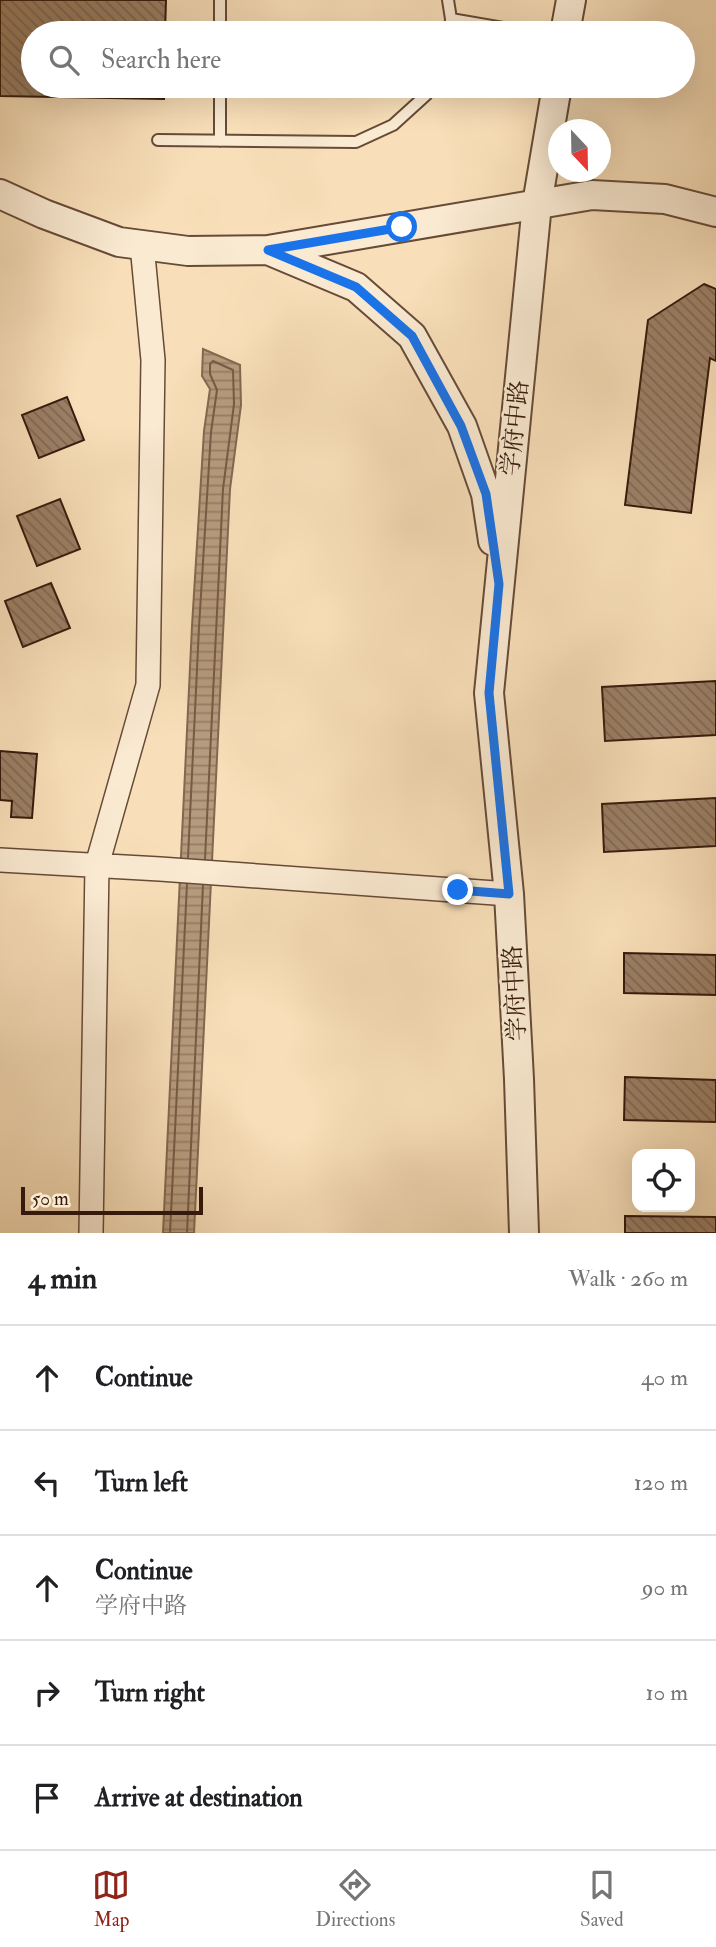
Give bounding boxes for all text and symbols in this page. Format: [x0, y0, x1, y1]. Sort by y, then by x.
search box [21, 21, 695, 98]
icon: search [45, 41, 83, 79]
text: Search here [101, 44, 221, 76]
north arrow [548, 119, 611, 182]
route start [386, 211, 417, 242]
street label: 学府中路 [495, 379, 535, 477]
route end [442, 874, 473, 905]
street label: 学府中路 [497, 944, 533, 1042]
map controls [632, 1149, 695, 1212]
button: locate [632, 1149, 695, 1212]
scale bar [21, 1184, 203, 1216]
text: 50 m [32, 1187, 69, 1211]
text: 4 min [28, 1260, 97, 1297]
text: Walk · 260 m [568, 1264, 688, 1293]
icon: ahead [28, 1359, 66, 1397]
text: Continue [95, 1362, 193, 1394]
text: 40 m [641, 1363, 688, 1392]
icon: left [28, 1464, 66, 1502]
text: Turn left [95, 1467, 188, 1499]
text: 120 m [634, 1468, 688, 1497]
text: Continue [95, 1555, 193, 1587]
icon: ahead [28, 1569, 66, 1607]
text: 90 m [642, 1573, 688, 1602]
text: 学府中路 [95, 1591, 187, 1620]
icon: right [28, 1674, 66, 1712]
text: Turn right [95, 1677, 205, 1709]
text: 10 m [645, 1678, 688, 1707]
icon: arrive [28, 1779, 66, 1817]
text: Arrive at destination [95, 1782, 303, 1814]
tab: Map [92, 1866, 130, 1932]
tab: Directions [315, 1866, 395, 1932]
tab: Saved [580, 1866, 624, 1932]

